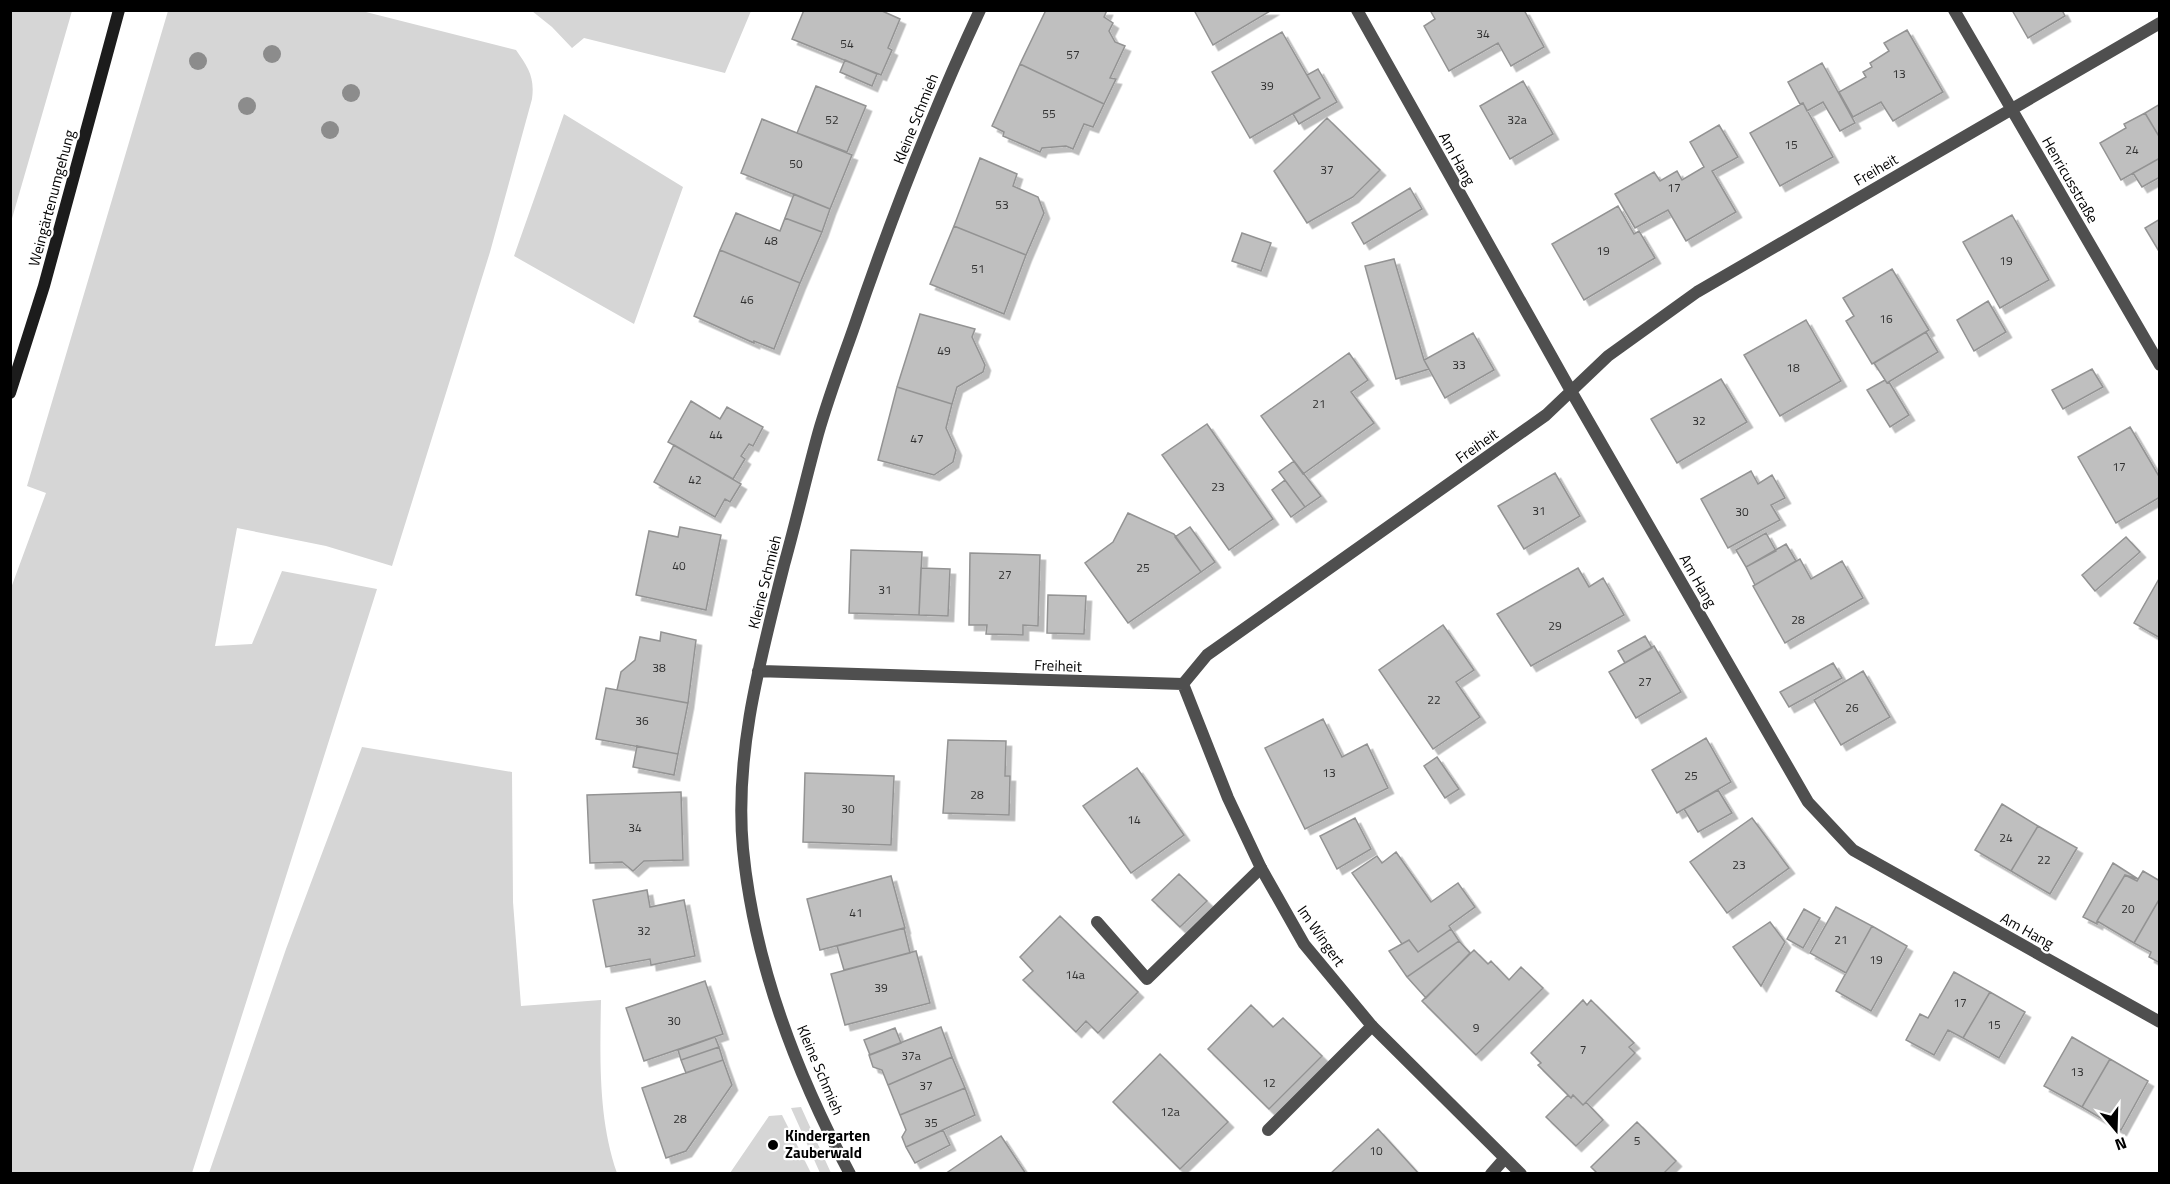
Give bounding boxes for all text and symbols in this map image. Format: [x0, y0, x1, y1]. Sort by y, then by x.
house number: 34 [1476, 24, 1490, 43]
house number: 54 [840, 34, 854, 53]
house number: 57 [1066, 45, 1080, 64]
house number: 13 [1892, 64, 1906, 83]
street label: Kleine Schmieh [887, 70, 944, 168]
house number: 39 [1260, 76, 1274, 95]
house number: 55 [1042, 104, 1056, 123]
house number: 52 [825, 110, 839, 129]
house number: 32a [1507, 110, 1527, 129]
street label: Weingärtenumgehung [22, 127, 81, 269]
street label: Am Hang [1433, 128, 1482, 190]
street label: Henricusstraße [2036, 132, 2105, 227]
house number: 15 [1784, 135, 1798, 154]
house number: 24 [2125, 140, 2139, 159]
street label: Freiheit [1849, 147, 1903, 191]
house number: 50 [789, 154, 803, 173]
house number: 37 [1320, 160, 1334, 179]
house number: 17 [1667, 178, 1681, 197]
house number: 53 [995, 195, 1009, 214]
house number: 48 [764, 231, 778, 250]
house number: 19 [1596, 241, 1610, 260]
house number: 19 [1999, 251, 2013, 270]
house number: 51 [971, 259, 985, 278]
house number: 46 [740, 290, 754, 309]
house number: 16 [1879, 309, 1893, 328]
house number: 49 [937, 341, 951, 360]
house number: 33 [1452, 355, 1466, 374]
house number: 18 [1786, 358, 1800, 377]
house number: 21 [1312, 394, 1326, 413]
house number: 32 [1692, 411, 1706, 430]
street label: Freiheit [1451, 422, 1503, 469]
house number: 44 [709, 425, 723, 444]
house number: 47 [910, 429, 924, 448]
house number: 17 [2112, 457, 2126, 476]
house number: 42 [688, 470, 702, 489]
house number: 23 [1211, 477, 1225, 496]
house number: 31 [1532, 501, 1546, 520]
house number: 30 [1735, 502, 1749, 521]
street label: Kleine Schmieh [742, 533, 787, 631]
street label: Am Hang [1674, 550, 1723, 612]
house number: 40 [672, 556, 686, 575]
house number: 25 [1136, 558, 1150, 577]
house number: 27 [998, 565, 1012, 584]
house number: 31 [878, 580, 892, 599]
house number: 28 [1791, 610, 1805, 629]
house number: 29 [1548, 616, 1562, 635]
street label: Freiheit [1034, 653, 1083, 678]
house number: 38 [652, 658, 666, 677]
house number: 27 [1638, 672, 1652, 691]
house number: 22 [1427, 690, 1441, 709]
house number: 26 [1845, 698, 1859, 717]
house number: 36 [635, 711, 649, 730]
house number: 13 [1322, 763, 1336, 782]
house number: 25 [1684, 766, 1698, 785]
house number: 28 [970, 785, 984, 804]
house number: 30 [841, 799, 855, 818]
house number: 14 [1127, 810, 1141, 829]
house number: 34 [628, 818, 642, 837]
house number: 24 [1999, 828, 2013, 847]
house number: 22 [2037, 850, 2051, 869]
house number: 23 [1732, 855, 1746, 874]
house number: 20 [2121, 899, 2135, 918]
street label: Im Wingert [1292, 900, 1351, 972]
house number: 41 [849, 903, 863, 922]
street label: Am Hang [1996, 906, 2059, 955]
house number: 32 [637, 921, 651, 940]
house number: 21 [1834, 930, 1848, 949]
house number: 19 [1869, 950, 1883, 969]
house number: 14a [1065, 965, 1085, 984]
house number: 39 [874, 978, 888, 997]
house number: 17 [1953, 993, 1967, 1012]
house number: 30 [667, 1011, 681, 1030]
house number: 15 [1987, 1015, 2001, 1034]
house number: 9 [1473, 1018, 1480, 1037]
street label: Kleine Schmieh [791, 1021, 850, 1118]
house number: 7 [1580, 1040, 1586, 1059]
house number: 37a [901, 1046, 921, 1065]
house number: 13 [2070, 1062, 2084, 1081]
house number: 12 [1262, 1073, 1276, 1092]
house number: 37 [919, 1076, 933, 1095]
north arrow [2086, 1100, 2146, 1160]
house number: 12a [1160, 1102, 1180, 1121]
house number: 28 [673, 1109, 687, 1128]
house number: 35 [924, 1113, 938, 1132]
place label: Kindergarten Zauberwald [785, 1124, 870, 1164]
house number: 5 [1634, 1131, 1641, 1150]
text: N [2112, 1131, 2130, 1157]
marker: Kindergarten Zauberwald [766, 1138, 780, 1152]
house number: 10 [1369, 1141, 1383, 1160]

